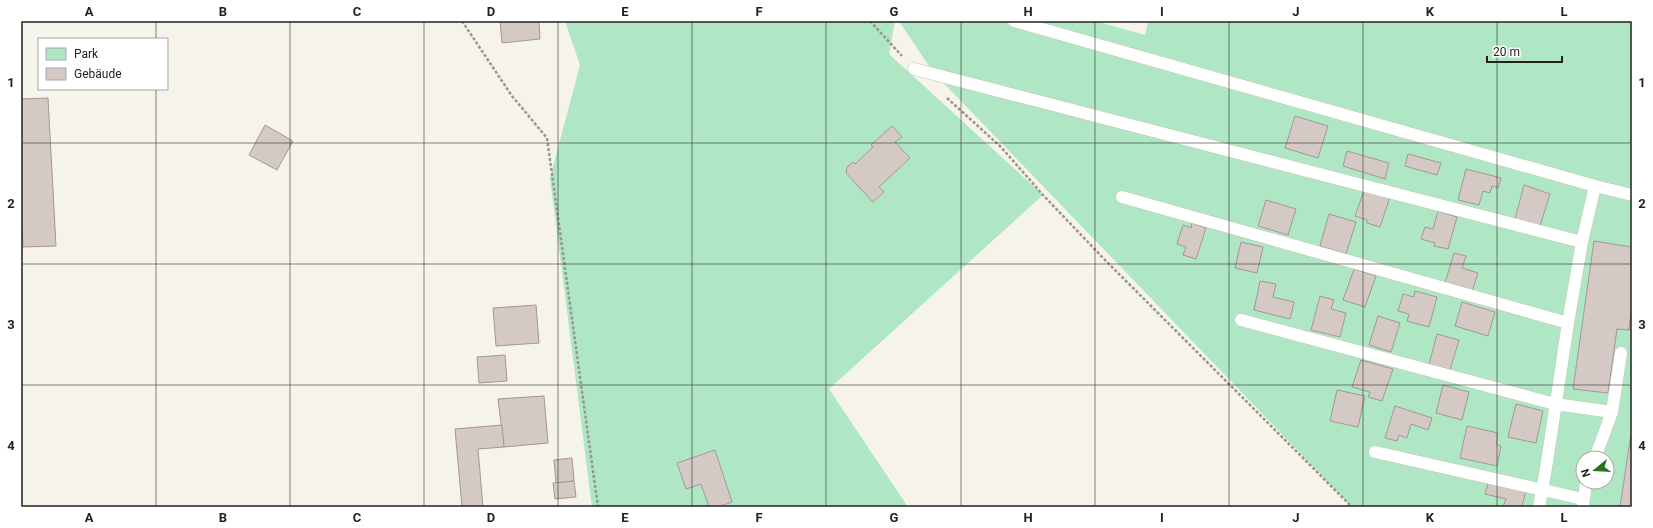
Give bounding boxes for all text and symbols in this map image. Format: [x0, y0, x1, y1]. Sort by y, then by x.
text: A [85, 4, 94, 19]
text: B [219, 4, 227, 19]
text: C [353, 4, 362, 19]
text: D [487, 4, 495, 19]
text: E [621, 4, 629, 19]
text: F [755, 4, 763, 19]
text: G [890, 4, 899, 19]
text: H [1023, 4, 1033, 19]
text: I [1160, 4, 1164, 19]
text: J [1292, 4, 1300, 19]
text: K [1426, 4, 1435, 19]
text: L [1560, 4, 1568, 19]
legend [38, 38, 168, 90]
scale bar [1487, 38, 1562, 64]
text: 20 m [1493, 45, 1520, 59]
text: Park [74, 47, 99, 61]
text: Gebäude [74, 67, 122, 81]
text: 1 [7, 75, 15, 90]
text: 1 [1638, 75, 1646, 90]
text: 2 [7, 196, 15, 211]
text: 2 [1638, 196, 1646, 211]
text: 3 [7, 317, 15, 332]
text: 3 [1638, 317, 1646, 332]
text: 4 [7, 438, 15, 453]
text: 4 [1638, 438, 1646, 453]
north arrow [1575, 450, 1615, 490]
text: N [1579, 467, 1593, 479]
text: A [85, 510, 94, 525]
text: B [219, 510, 227, 525]
text: C [353, 510, 362, 525]
text: D [487, 510, 495, 525]
text: E [621, 510, 629, 525]
text: F [755, 510, 763, 525]
text: G [890, 510, 899, 525]
text: H [1023, 510, 1033, 525]
text: I [1160, 510, 1164, 525]
text: J [1292, 510, 1300, 525]
text: K [1426, 510, 1435, 525]
text: L [1560, 510, 1568, 525]

